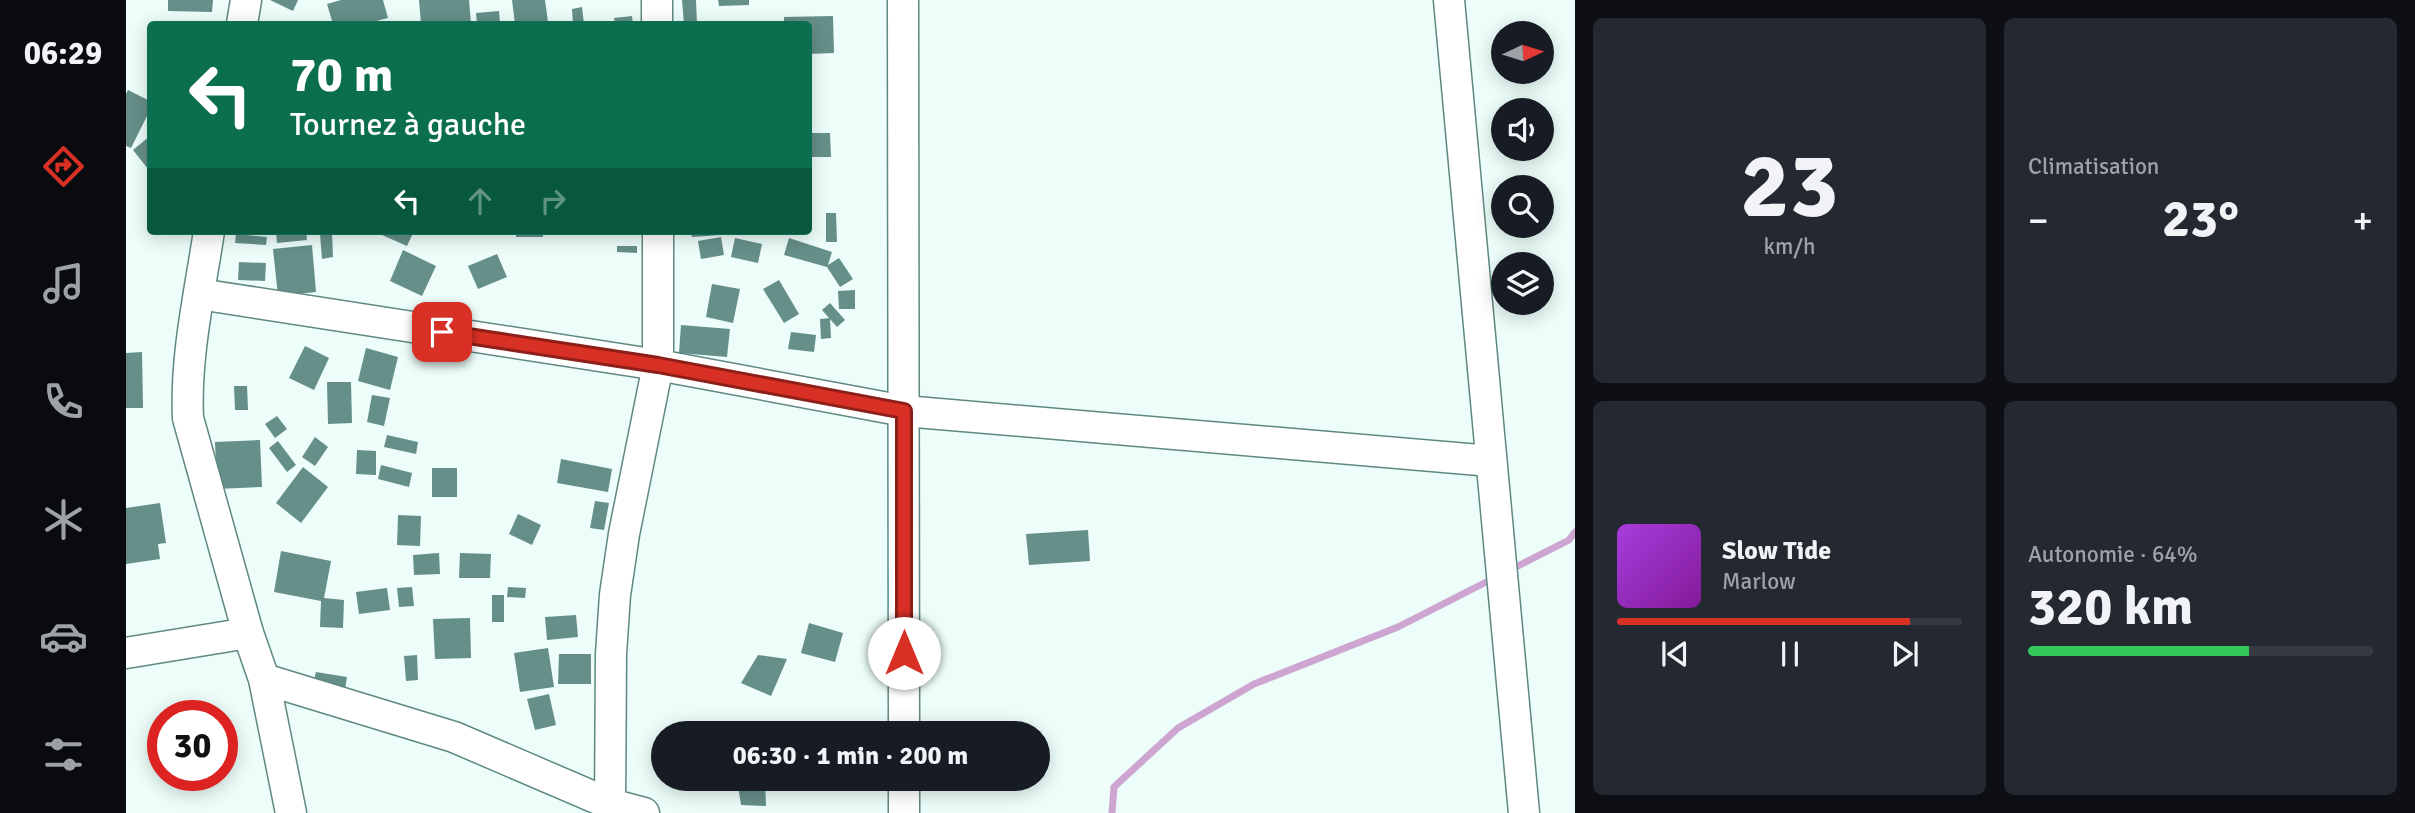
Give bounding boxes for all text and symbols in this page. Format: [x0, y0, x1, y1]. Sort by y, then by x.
north arrow [1491, 21, 1554, 84]
map controls [1491, 21, 1554, 315]
text: 06:29 [24, 34, 102, 73]
text: 70 m [290, 45, 393, 105]
icon: left [175, 49, 266, 140]
button: sound [1491, 98, 1554, 161]
text: Tournez à gauche [290, 105, 526, 144]
text: 23 [1740, 130, 1839, 243]
icon: directions [39, 142, 88, 191]
text: Climatisation [2028, 152, 2159, 181]
button: search [1491, 175, 1554, 238]
icon: left [388, 182, 426, 220]
icon: ahead [461, 182, 499, 220]
icon: right [534, 182, 572, 220]
text: 23° [2162, 187, 2239, 251]
text: − [2028, 197, 2049, 244]
text: + [2352, 197, 2373, 244]
text: km/h [1763, 232, 1816, 261]
button: layers [1491, 252, 1554, 315]
icon: music [39, 259, 88, 308]
pin [412, 302, 472, 362]
icon: arrive [423, 313, 461, 351]
icon: phone [39, 377, 88, 426]
icon: climate [39, 495, 88, 544]
text: Slow Tide [1722, 535, 1831, 567]
text: Autonomie · 64% [2028, 540, 2198, 569]
text: Marlow [1722, 567, 1796, 596]
text: 320 km [2028, 575, 2193, 639]
icon: car [39, 612, 88, 661]
position arrow [867, 616, 941, 690]
icon: previous [1656, 635, 1694, 673]
icon: pause [1771, 635, 1809, 673]
icon: next [1886, 635, 1924, 673]
speed limit sign: 30 [147, 700, 238, 791]
icon: filters [39, 730, 88, 779]
text: 06:30 · 1 min · 200 m [733, 740, 968, 772]

